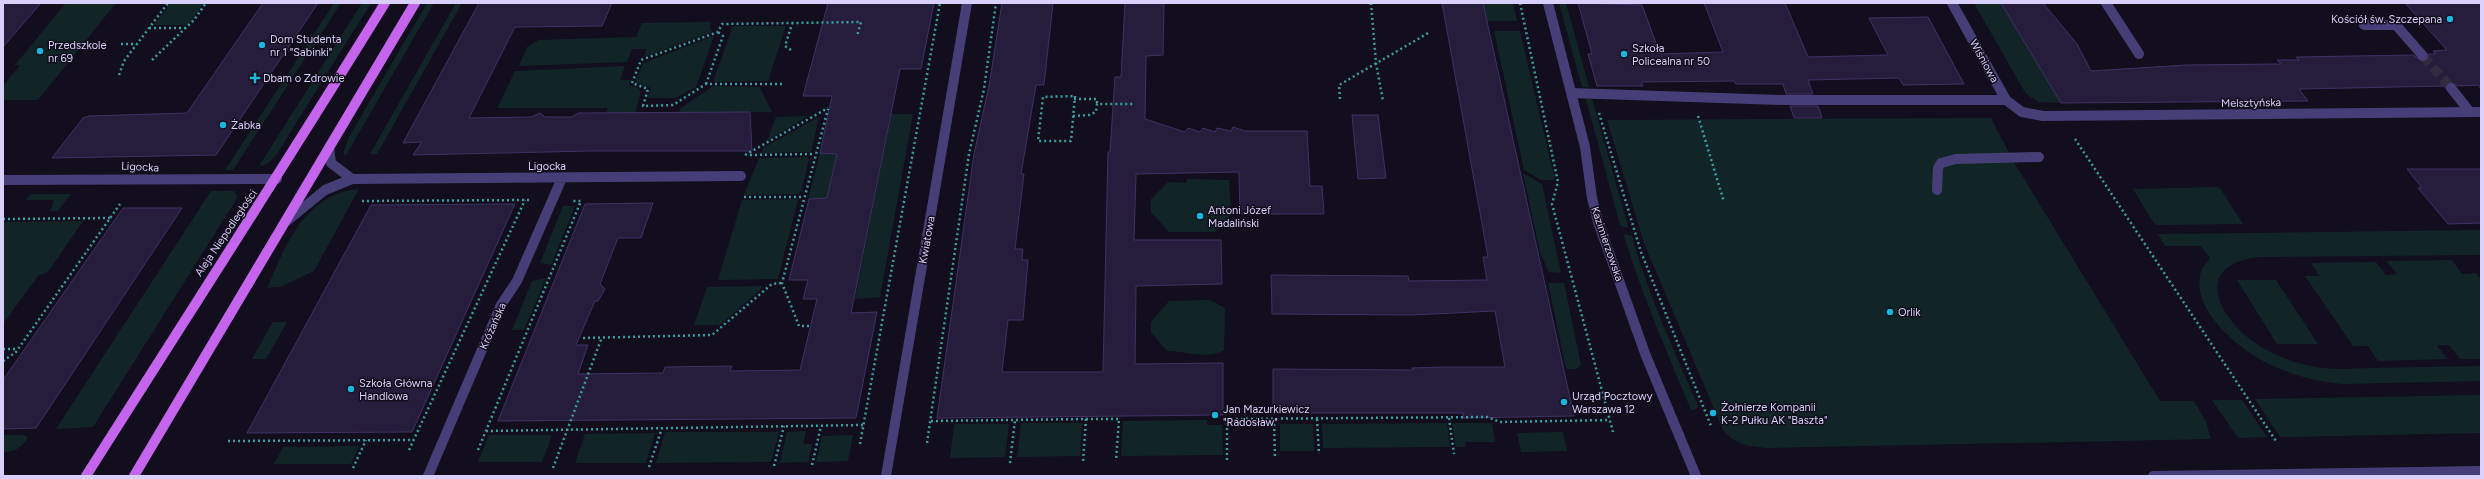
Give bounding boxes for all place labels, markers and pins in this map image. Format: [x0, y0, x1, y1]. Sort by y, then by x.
place label: Kościół św. Szczepana [2331, 13, 2442, 26]
marker: Kościół św. Szczepana [2445, 14, 2455, 24]
place label: Dom Studenta nr 1 "Sabinki" [270, 33, 341, 59]
place label: Przedszkole nr 69 [48, 39, 106, 65]
marker: Dom Studenta nr 1 "Sabinki" [257, 40, 267, 50]
place label: Szkoła Policealna nr 50 [1632, 42, 1710, 68]
marker: Przedszkole nr 69 [35, 46, 45, 56]
marker: Szkoła Policealna nr 50 [1619, 49, 1629, 59]
place label: Dbam o Zdrowie [263, 72, 344, 85]
marker: Dbam o Zdrowie [250, 73, 260, 83]
place label: Żabka [231, 119, 261, 132]
marker: Żabka [218, 120, 228, 130]
place label: Antoni Józef Madaliński [1208, 204, 1272, 230]
marker: Antoni Józef Madaliński [1195, 211, 1205, 221]
place label: Orlik [1898, 306, 1921, 319]
marker: Orlik [1885, 307, 1895, 317]
place label: Szkoła Główna Handlowa [359, 377, 432, 403]
marker: Szkoła Główna Handlowa [346, 384, 356, 394]
place label: Urząd Pocztowy Warszawa 12 [1572, 390, 1653, 416]
marker: Urząd Pocztowy Warszawa 12 [1559, 397, 1569, 407]
place label: Żołnierze Kompanii K-2 Pułku AK "Baszta" [1721, 401, 1827, 427]
place label: Jan Mazurkiewicz "Radosław" [1223, 403, 1310, 429]
marker: Żołnierze Kompanii K-2 Pułku AK "Baszta" [1708, 408, 1718, 418]
marker: Jan Mazurkiewicz "Radosław" [1210, 410, 1220, 420]

